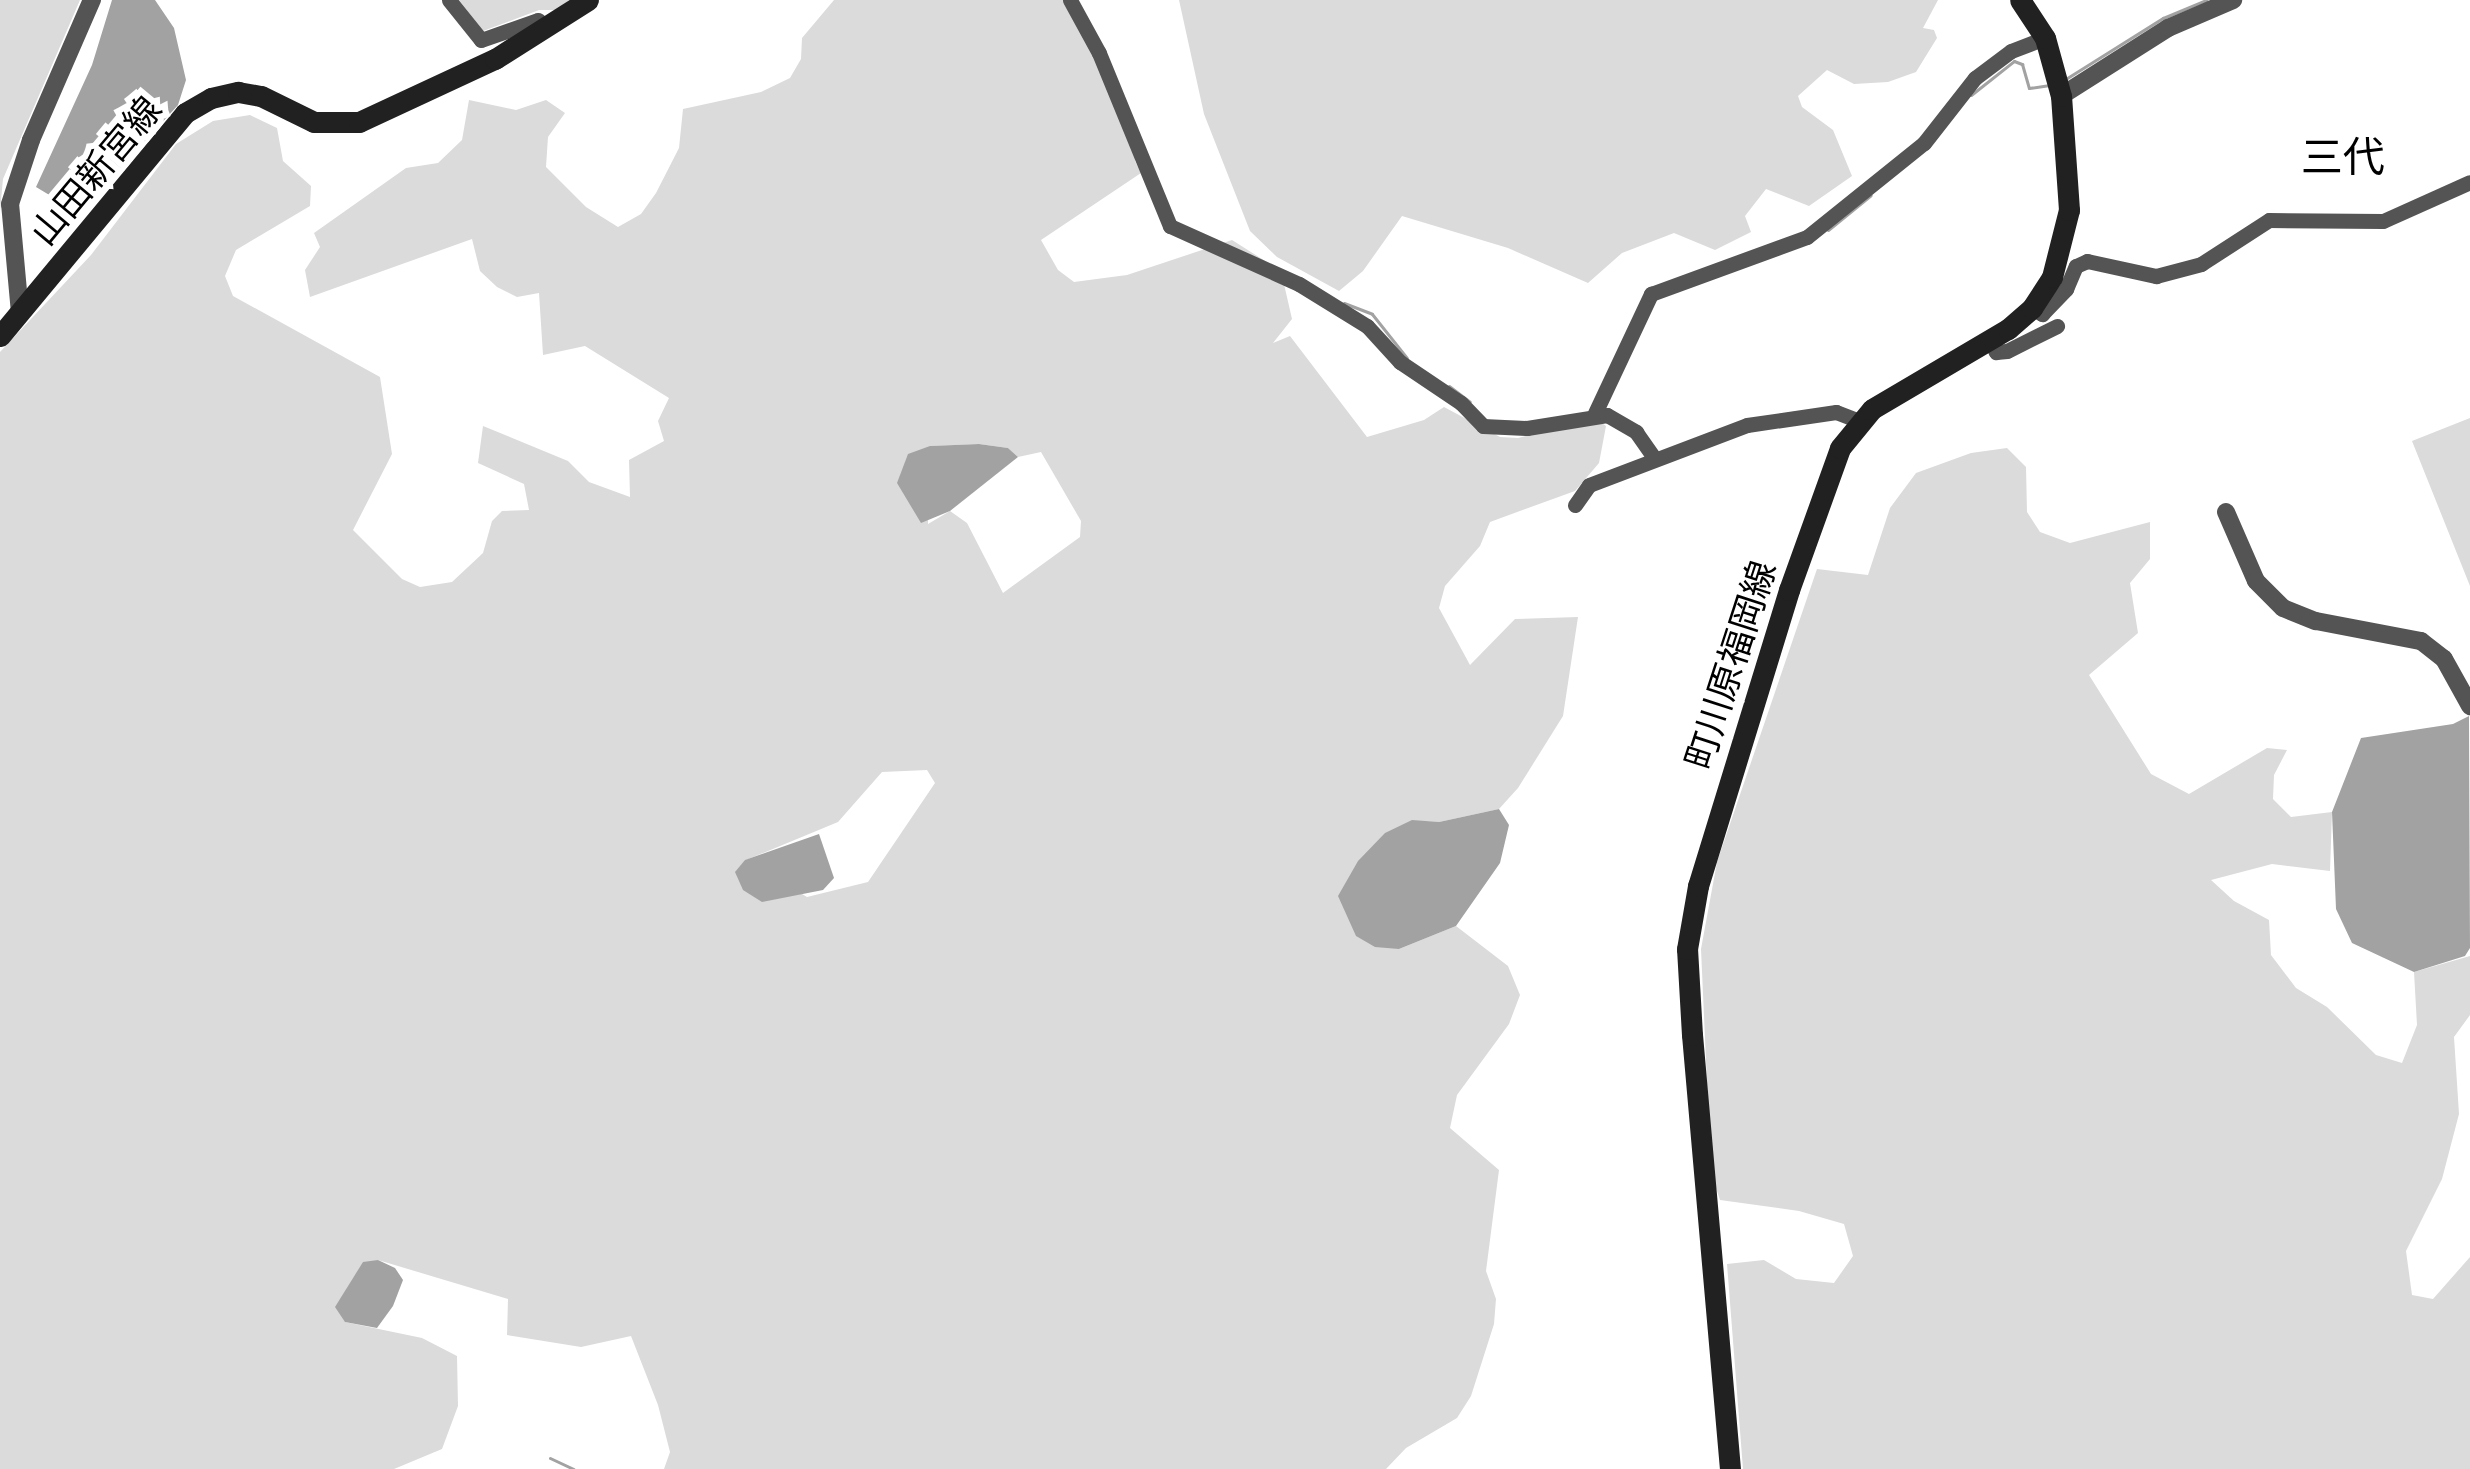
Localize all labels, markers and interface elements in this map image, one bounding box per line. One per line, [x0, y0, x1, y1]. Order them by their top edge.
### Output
street label: 山田新宮線 [22, 88, 170, 254]
district label: 三代 [2301, 133, 2385, 183]
street label: 町川原福岡線 [1677, 556, 1785, 774]

